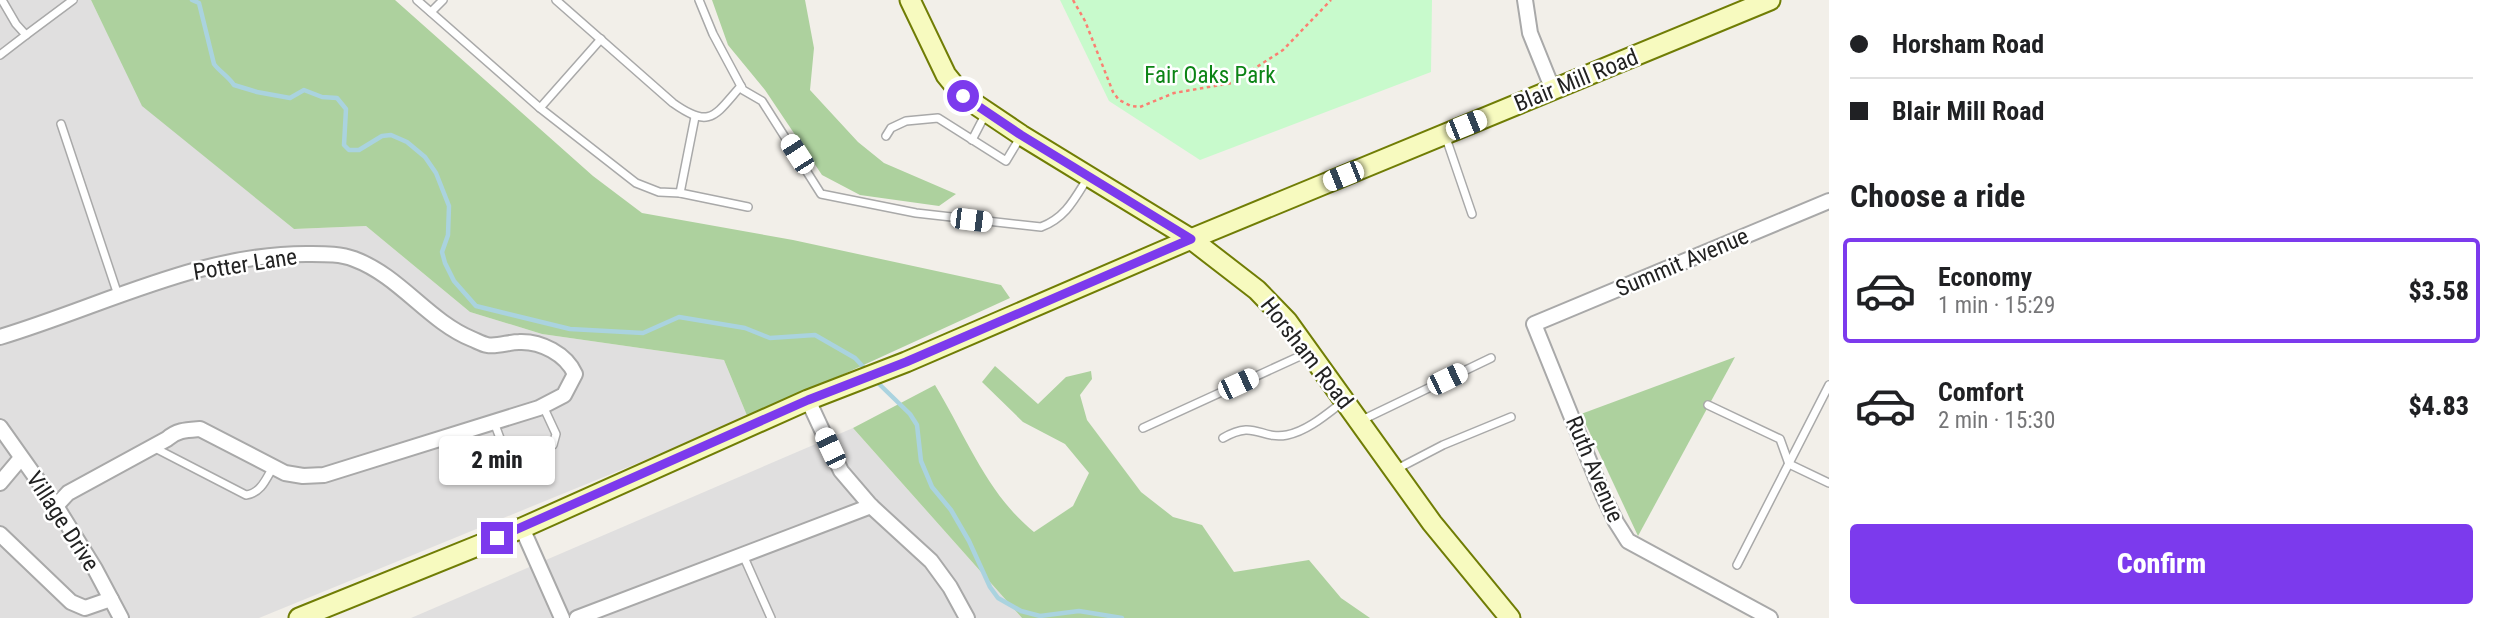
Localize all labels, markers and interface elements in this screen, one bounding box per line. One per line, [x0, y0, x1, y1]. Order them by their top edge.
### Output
text: Horsham Road [1892, 29, 2044, 59]
street label: Blair Mill Road [1510, 43, 1642, 118]
park label: Fair Oaks Park [1144, 62, 1276, 89]
route start [947, 80, 979, 112]
text: Blair Mill Road [1892, 96, 2044, 126]
car [1443, 107, 1490, 143]
car [777, 131, 818, 177]
car [1320, 158, 1367, 194]
text: Choose a ride [1850, 177, 2025, 215]
car [949, 207, 994, 233]
street label: Summit Avenue [1612, 222, 1752, 302]
street label: Potter Lane [191, 243, 299, 286]
icon: car [1854, 259, 1917, 322]
text: Economy [1938, 262, 2032, 292]
text: $3.58 [2408, 276, 2469, 306]
street label: Horsham Road [1255, 292, 1359, 415]
text: 1 min · 15:29 [1938, 292, 2055, 319]
car [1424, 360, 1471, 398]
car [1215, 366, 1262, 402]
icon: car [1854, 374, 1917, 437]
text: Comfort [1938, 377, 2024, 407]
text: $4.83 [2408, 391, 2469, 421]
text: 2 min · 15:30 [1938, 407, 2055, 434]
street label: Ruth Avenue [1560, 412, 1629, 526]
car [812, 425, 849, 471]
callout: 2 min [439, 436, 555, 486]
text: 2 min [471, 447, 523, 474]
street label: Village Drive [20, 467, 105, 576]
route end [481, 522, 513, 554]
button: Confirm [1850, 524, 2473, 604]

